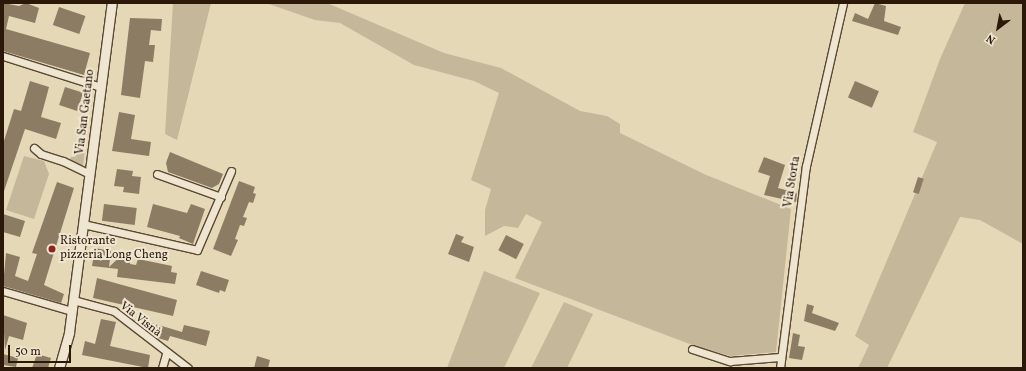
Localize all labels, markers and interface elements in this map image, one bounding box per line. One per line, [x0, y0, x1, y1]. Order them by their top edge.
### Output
north arrow [978, 8, 1018, 48]
text: N [984, 30, 999, 47]
street label: Via San Gaetano [74, 68, 98, 156]
street label: Via Storta [782, 155, 804, 209]
place label: Ristorante pizzeria Long Cheng [60, 235, 168, 263]
marker: Ristorante pizzeria Long Cheng [47, 244, 57, 254]
street label: Via Visnà [116, 299, 164, 341]
scale bar [10, 337, 73, 363]
text: 50 m [15, 344, 41, 360]

